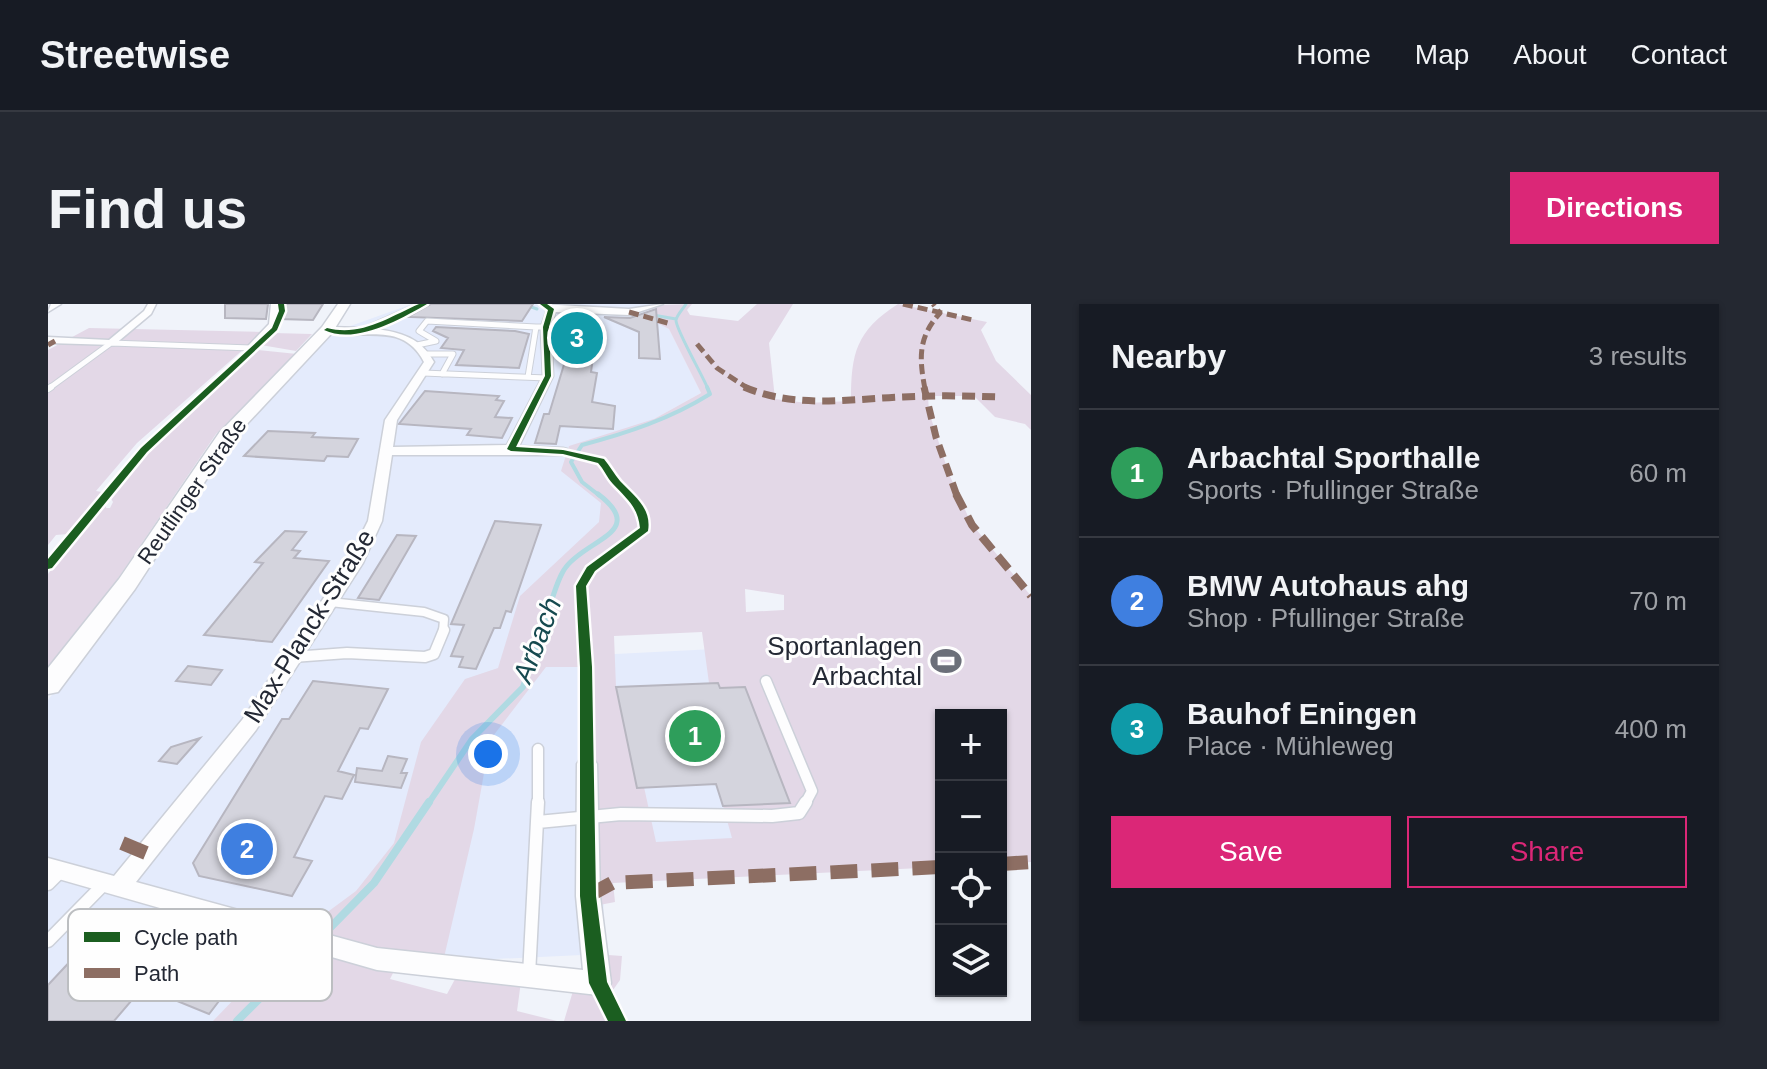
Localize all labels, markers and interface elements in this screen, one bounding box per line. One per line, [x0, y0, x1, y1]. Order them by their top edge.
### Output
text: Streetwise [40, 34, 230, 76]
text: Home [1296, 39, 1371, 70]
text: Map [1415, 39, 1469, 70]
text: About [1513, 39, 1587, 70]
text: Contact [1631, 39, 1727, 70]
button: Directions [1510, 172, 1719, 244]
text: Find us [48, 177, 247, 240]
pin: 3 [551, 308, 603, 368]
text: Nearby [1111, 337, 1226, 375]
text: 3 results [1589, 341, 1687, 371]
street label: Reutlinger Straße [132, 413, 252, 569]
text: Arbachtal Sporthalle [1187, 441, 1480, 474]
text: 1 [1130, 458, 1144, 488]
text: 60 m [1629, 458, 1687, 488]
text: Sports · Pfullinger Straße [1187, 475, 1479, 505]
street label: Max-Planck-Straße [237, 524, 381, 728]
text: BMW Autohaus ahg [1187, 569, 1469, 602]
text: 2 [1130, 586, 1144, 616]
text: 70 m [1629, 586, 1687, 616]
water label: Arbach [506, 593, 567, 689]
text: Shop · Pfullinger Straße [1187, 603, 1464, 633]
place label: Sportanlagen Arbachtal [767, 631, 922, 691]
sports icon: Sportanlagen Arbachtal [929, 644, 963, 678]
text: Bauhof Eningen [1187, 697, 1417, 730]
pin: 1 [669, 706, 721, 766]
map controls [935, 709, 1007, 997]
button: + [935, 709, 1007, 781]
text: 3 [1130, 714, 1144, 744]
text: 400 m [1615, 714, 1687, 744]
text: Place · Mühleweg [1187, 731, 1394, 761]
your location [468, 734, 508, 774]
button: − [935, 781, 1007, 853]
button: Save [1111, 816, 1391, 888]
button: Share [1407, 816, 1687, 888]
pin: 2 [221, 819, 273, 879]
button: locate [935, 853, 1007, 925]
legend [68, 909, 332, 1001]
text: Cycle path [134, 925, 238, 950]
button: layers [935, 925, 1007, 997]
text: Path [134, 961, 179, 986]

